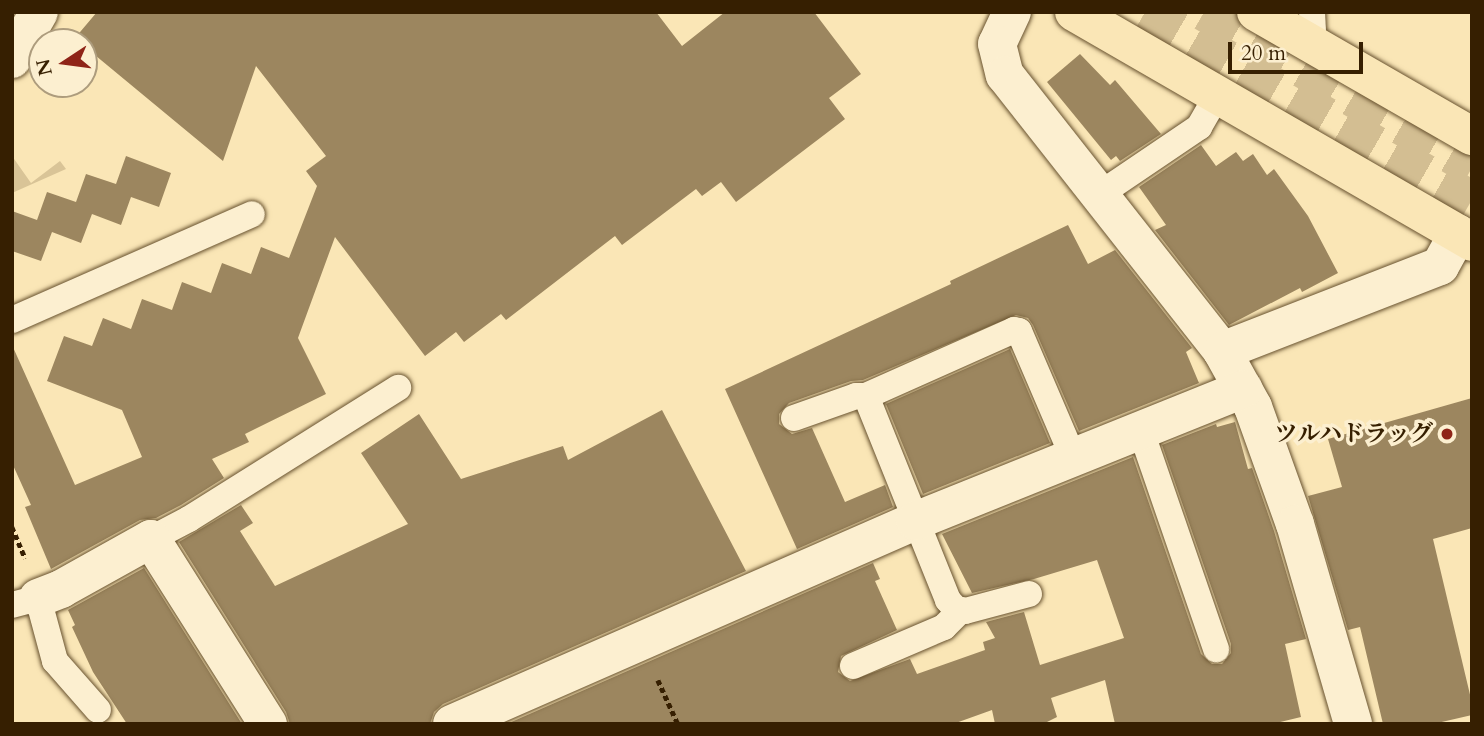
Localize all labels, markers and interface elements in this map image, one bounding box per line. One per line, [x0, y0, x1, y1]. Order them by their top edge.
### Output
north arrow [28, 28, 98, 98]
scale bar [1232, 28, 1367, 72]
text: 20 m [1241, 39, 1286, 68]
text: N [30, 56, 59, 78]
place label: ツルハドラッグ [1272, 420, 1433, 448]
marker: ツルハドラッグ [1439, 426, 1455, 442]

